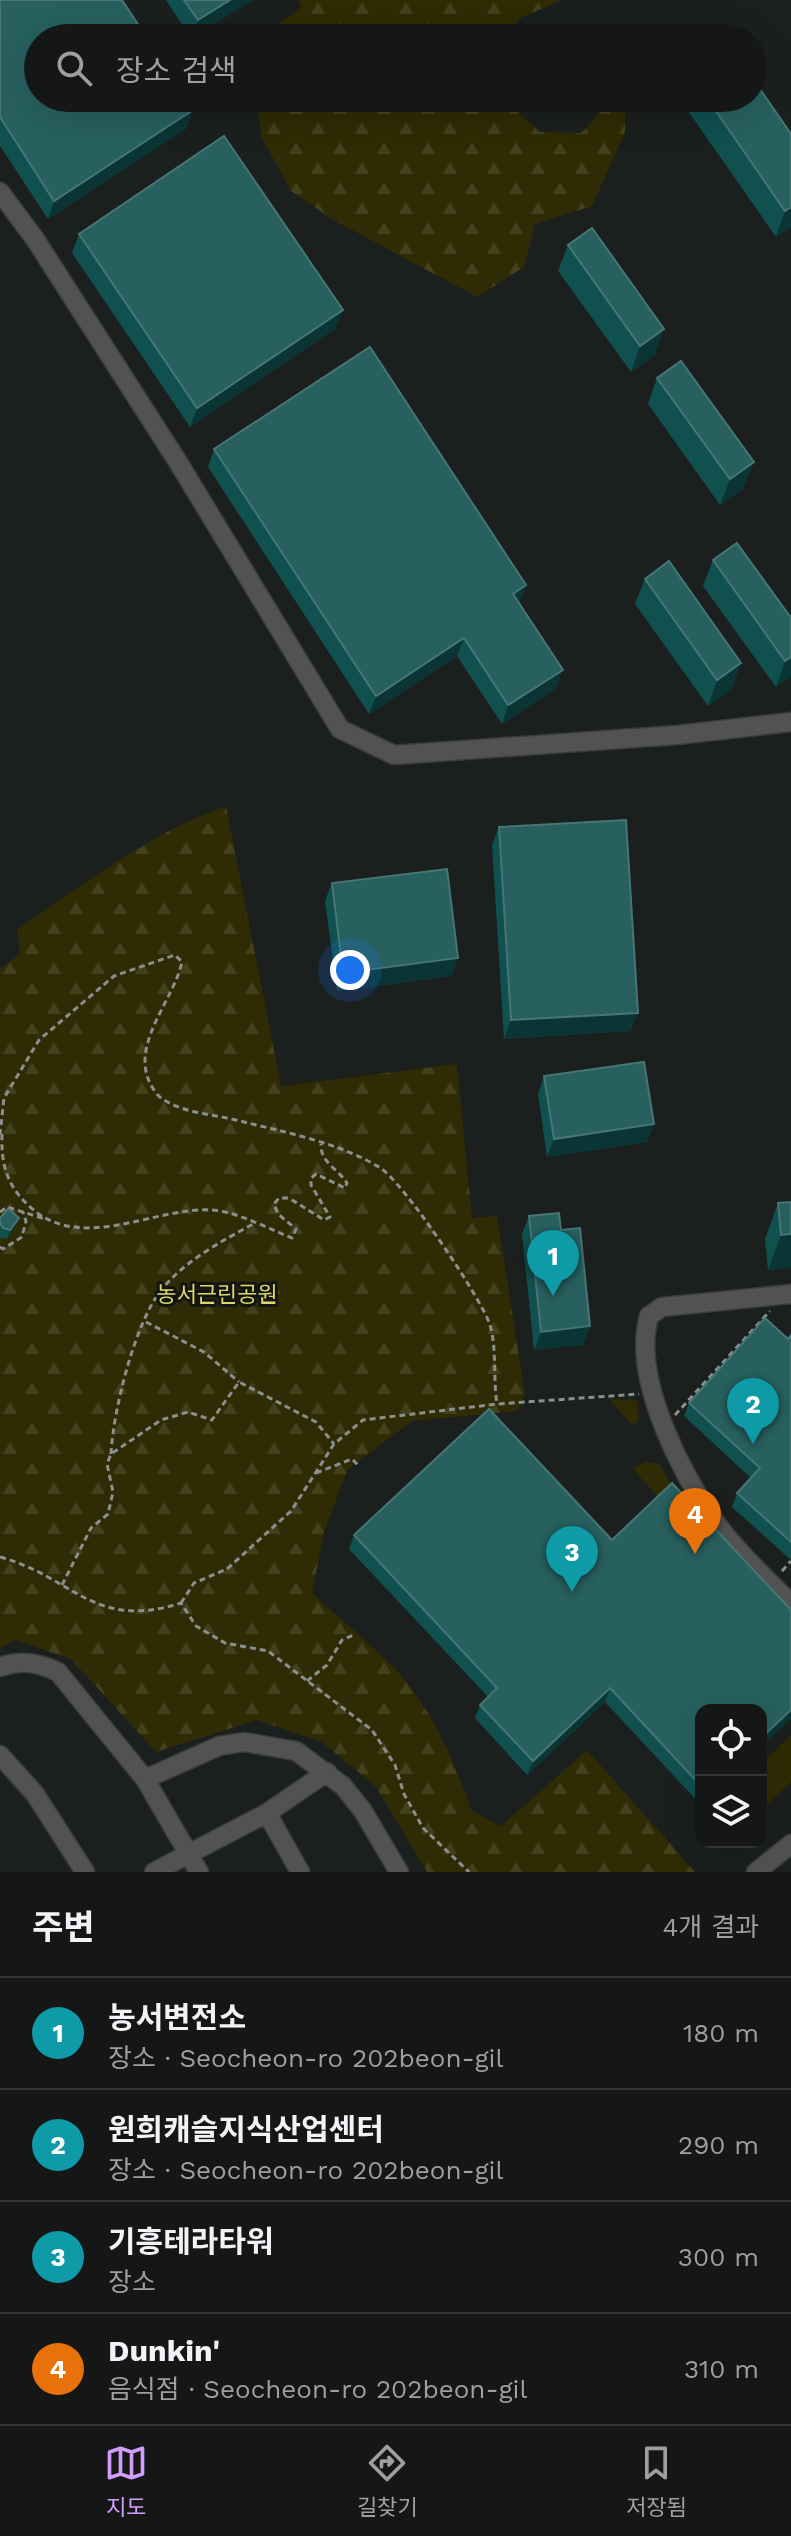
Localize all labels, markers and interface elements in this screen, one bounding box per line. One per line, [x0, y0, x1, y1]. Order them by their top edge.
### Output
search box [24, 24, 767, 112]
icon: search [52, 46, 96, 90]
text: 장소 검색 [116, 53, 237, 88]
your location [330, 950, 370, 990]
pin: 1 [527, 1230, 579, 1296]
park label: 농서근린공원 [156, 1282, 278, 1307]
pin: 2 [727, 1378, 779, 1444]
pin: 4 [669, 1488, 721, 1554]
pin: 3 [546, 1526, 598, 1592]
map controls [695, 1704, 767, 1848]
button: locate [695, 1704, 767, 1776]
button: layers [695, 1776, 767, 1848]
text: 주변 [32, 1907, 95, 1947]
text: 4개 결과 [662, 1912, 759, 1942]
text: 농서변전소 [108, 2000, 246, 2035]
text: 1 [52, 2018, 64, 2048]
text: 180 m [683, 2018, 759, 2048]
text: 장소 · Seocheon-ro 202beon-gil [108, 2043, 503, 2073]
text: 원희캐슬지식산업센터 [108, 2112, 384, 2147]
text: 2 [50, 2130, 66, 2160]
text: 290 m [678, 2130, 759, 2160]
text: 장소 · Seocheon-ro 202beon-gil [108, 2155, 503, 2185]
text: 기흥테라타워 [108, 2224, 274, 2259]
text: 3 [50, 2242, 66, 2272]
text: 300 m [678, 2242, 759, 2272]
text: 장소 [108, 2267, 156, 2297]
text: Dunkin' [108, 2333, 220, 2368]
text: 4 [50, 2354, 66, 2384]
text: 310 m [684, 2354, 759, 2384]
text: 음식점 · Seocheon-ro 202beon-gil [108, 2374, 527, 2404]
tab: 지도 [104, 2441, 148, 2521]
tab: 길찾기 [357, 2441, 417, 2521]
tab: 저장됨 [626, 2441, 687, 2521]

